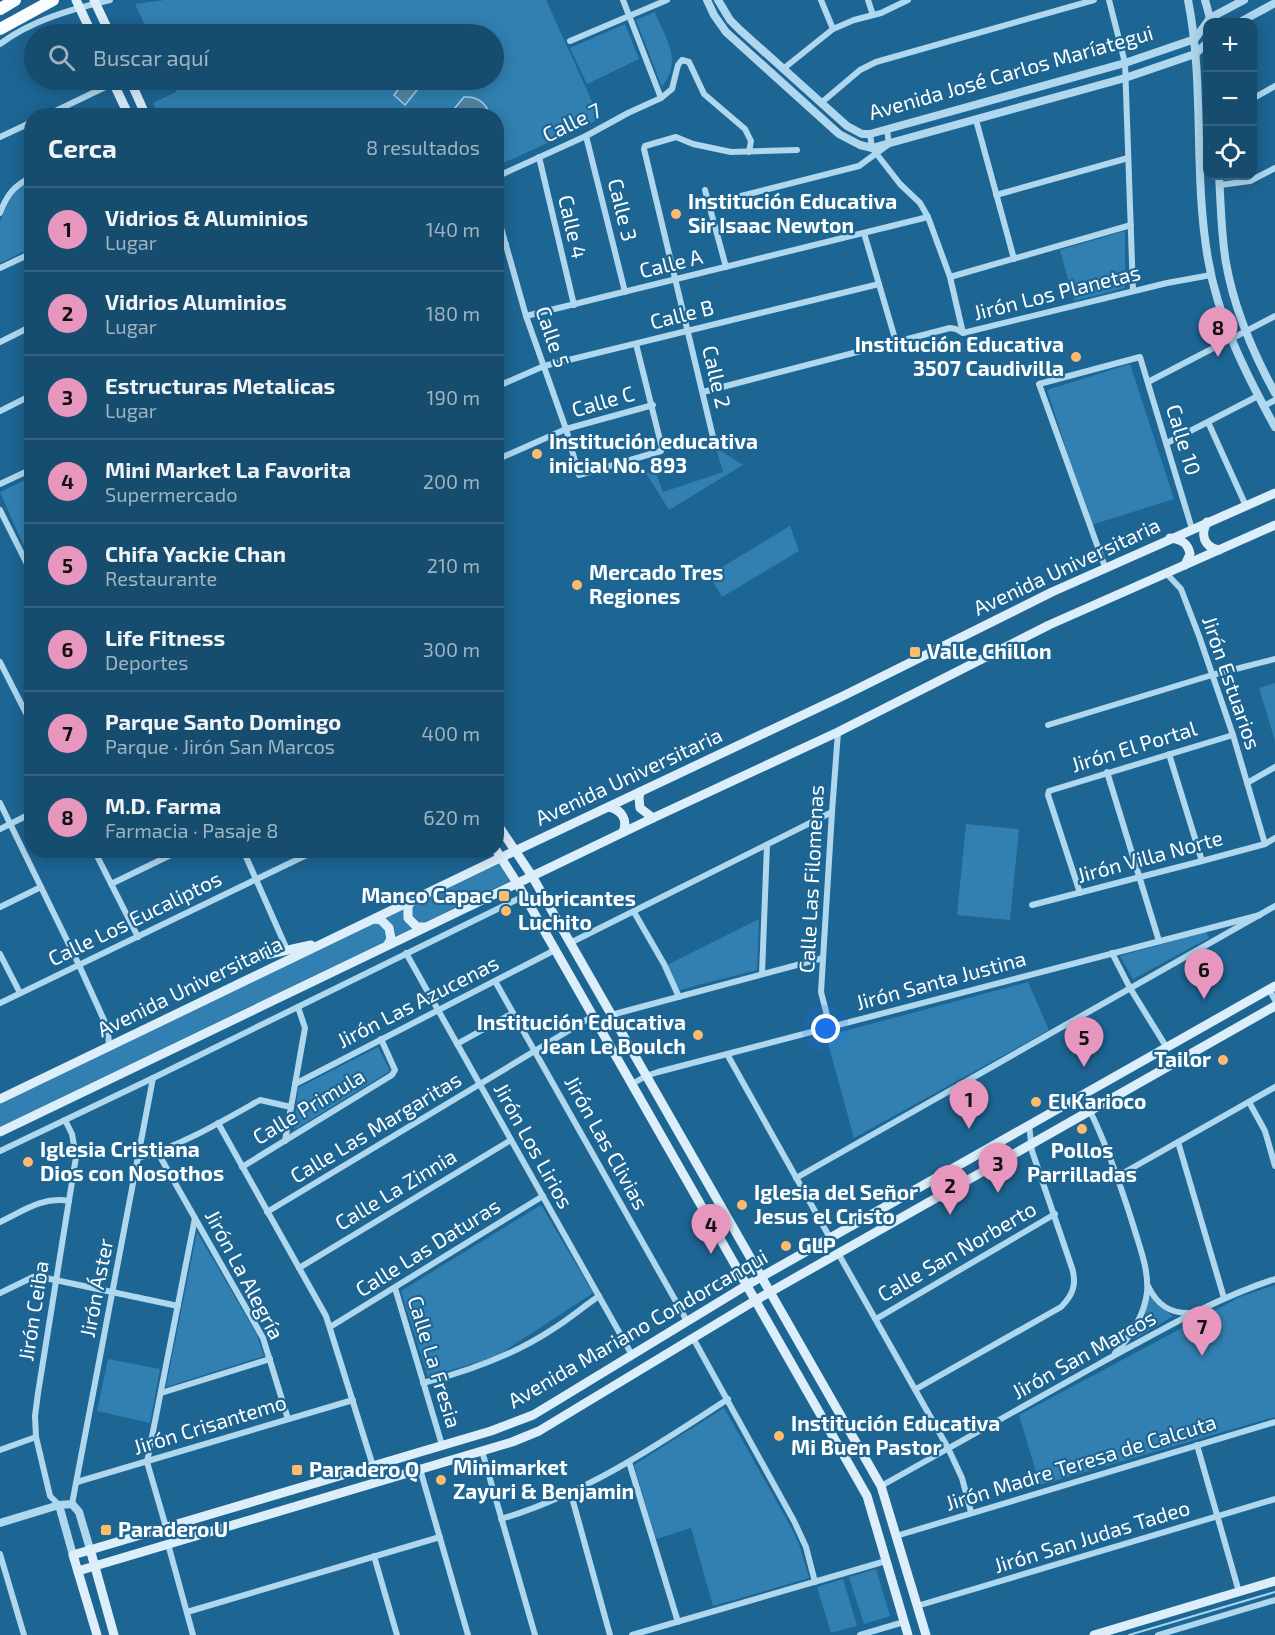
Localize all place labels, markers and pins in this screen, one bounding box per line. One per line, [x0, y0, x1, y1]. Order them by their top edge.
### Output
place label: Institución Educativa Sir Isaac Newton [688, 188, 897, 237]
marker: Institución Educativa Sir Isaac Newton [669, 207, 683, 221]
pin: 8 [1198, 308, 1238, 357]
place label: Institución Educativa 3507 Caudivilla [855, 331, 1064, 380]
marker: Institución Educativa 3507 Caudivilla [1069, 350, 1083, 364]
place label: Institución educativa inicial No. 893 [549, 428, 758, 477]
marker: Institución educativa inicial No. 893 [530, 447, 544, 461]
place label: Mercado Tres Regiones [589, 559, 723, 608]
marker: Mercado Tres Regiones [570, 578, 584, 592]
place label: Valle Chillon [927, 638, 1052, 663]
marker: Valle Chillon [908, 645, 922, 659]
place label: Manco Capac [361, 882, 492, 907]
place label: Lubricantes Luchito [518, 885, 636, 934]
marker: Manco Capac [497, 889, 511, 903]
marker: Lubricantes Luchito [499, 904, 513, 918]
pin: 6 [1184, 950, 1224, 999]
place label: Institución Educativa Jean Le Boulch [477, 1009, 686, 1058]
pin: 5 [1064, 1018, 1104, 1067]
marker: Institución Educativa Jean Le Boulch [691, 1028, 705, 1042]
place label: Tailor [1154, 1046, 1211, 1071]
marker: Tailor [1216, 1053, 1230, 1067]
pin: 1 [950, 1080, 988, 1129]
place label: El Karioco [1048, 1088, 1146, 1113]
marker: El Karioco [1029, 1095, 1043, 1109]
marker: Pollos Parrilladas [1075, 1122, 1089, 1136]
place label: Iglesia Cristiana Dios con Nosothos [40, 1136, 224, 1185]
place label: Pollos Parrilladas [1027, 1137, 1137, 1186]
pin: 3 [978, 1144, 1018, 1193]
marker: Iglesia Cristiana Dios con Nosothos [21, 1155, 35, 1169]
pin: 2 [930, 1166, 970, 1215]
place label: Iglesia del Señor Jesus el Cristo [754, 1179, 918, 1228]
marker: Iglesia del Señor Jesus el Cristo [735, 1198, 749, 1212]
pin: 4 [692, 1204, 730, 1254]
place label: GLP [798, 1232, 836, 1257]
marker: GLP [779, 1239, 793, 1253]
pin: 7 [1182, 1306, 1222, 1356]
place label: Institución Educativa Mi Buen Pastor [791, 1410, 1000, 1459]
marker: Institución Educativa Mi Buen Pastor [772, 1429, 786, 1443]
place label: Minimarket Zayuri & Benjamin [453, 1454, 634, 1504]
place label: Paradero Q [309, 1456, 419, 1482]
marker: Paradero Q [290, 1463, 304, 1477]
marker: Minimarket Zayuri & Benjamin [434, 1473, 448, 1487]
place label: Paradero U [118, 1516, 228, 1541]
marker: Paradero U [99, 1523, 113, 1537]

